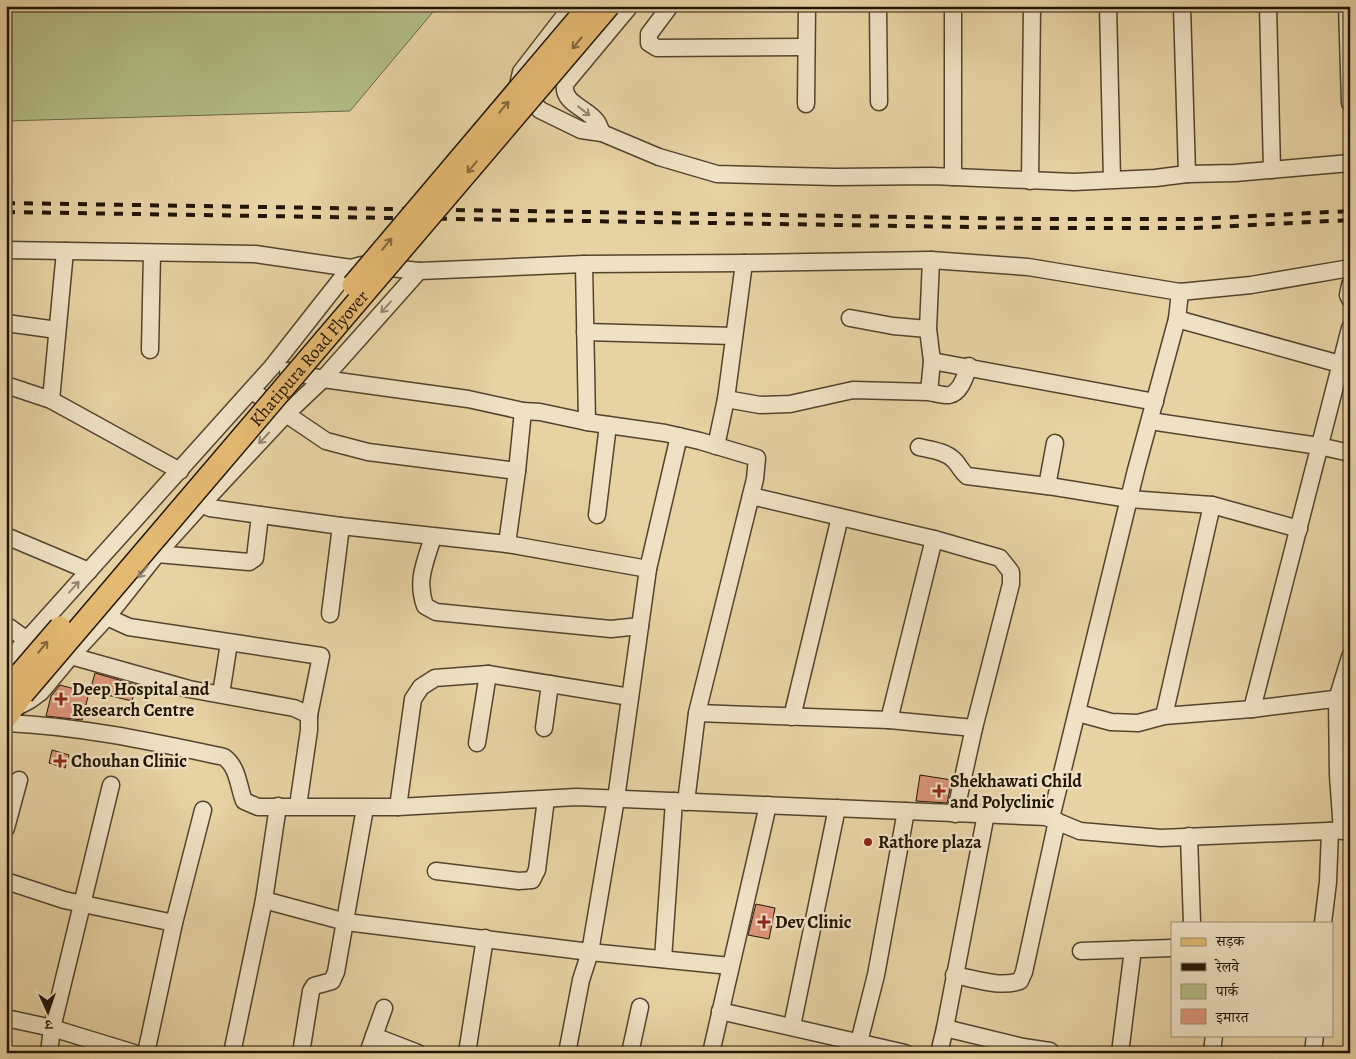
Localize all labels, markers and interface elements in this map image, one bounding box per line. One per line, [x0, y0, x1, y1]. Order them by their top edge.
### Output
one-way arrow [572, 37, 583, 50]
one-way arrow [498, 100, 509, 113]
one-way arrow [577, 105, 590, 116]
one-way arrow [466, 161, 478, 174]
one-way arrow [382, 238, 393, 251]
street label: Khatipura Road Flyover [244, 285, 374, 432]
one-way arrow [380, 301, 392, 314]
one-way arrow [258, 432, 270, 445]
one-way arrow [138, 565, 149, 578]
one-way arrow [68, 581, 80, 594]
one-way arrow [37, 640, 48, 653]
place label: Deep Hospital and Research Centre [72, 677, 210, 722]
marker: Deep Hospital and Research Centre [54, 692, 68, 706]
place label: Chouhan Clinic [71, 749, 187, 773]
marker: Chouhan Clinic [53, 754, 67, 768]
place label: Shekhawati Child and Polyclinic [950, 769, 1082, 814]
marker: Shekhawati Child and Polyclinic [932, 784, 946, 798]
place label: Rathore plaza [878, 830, 982, 854]
marker: Rathore plaza [862, 836, 874, 848]
place label: Dev Clinic [775, 910, 852, 934]
marker: Dev Clinic [757, 915, 771, 929]
legend [1171, 922, 1334, 1036]
text: सड़क [1215, 931, 1245, 951]
text: रेलवे [1214, 957, 1240, 977]
text: पार्क [1215, 981, 1239, 1001]
north arrow [22, 986, 72, 1036]
text: इमारत [1215, 1007, 1250, 1027]
text: उ [44, 1015, 54, 1034]

